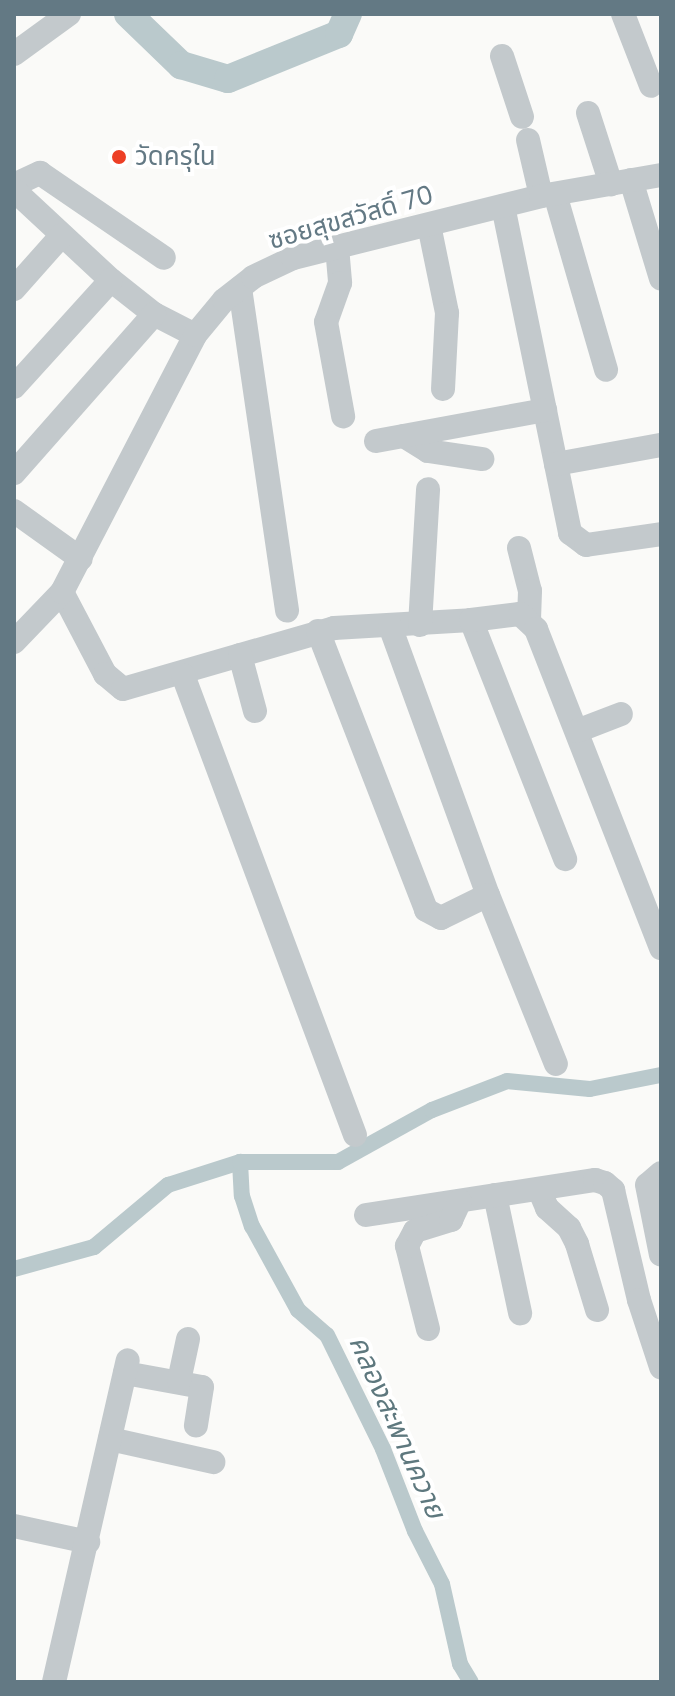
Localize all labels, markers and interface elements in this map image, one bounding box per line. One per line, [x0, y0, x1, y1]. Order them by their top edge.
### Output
place label: วัดครุใน [135, 141, 216, 173]
marker: วัดครุใน [110, 148, 128, 166]
street label: ซอยสุขสวัสดิ์ 70 [265, 180, 437, 256]
water label: คลองสะพานควาย [342, 1330, 452, 1524]

